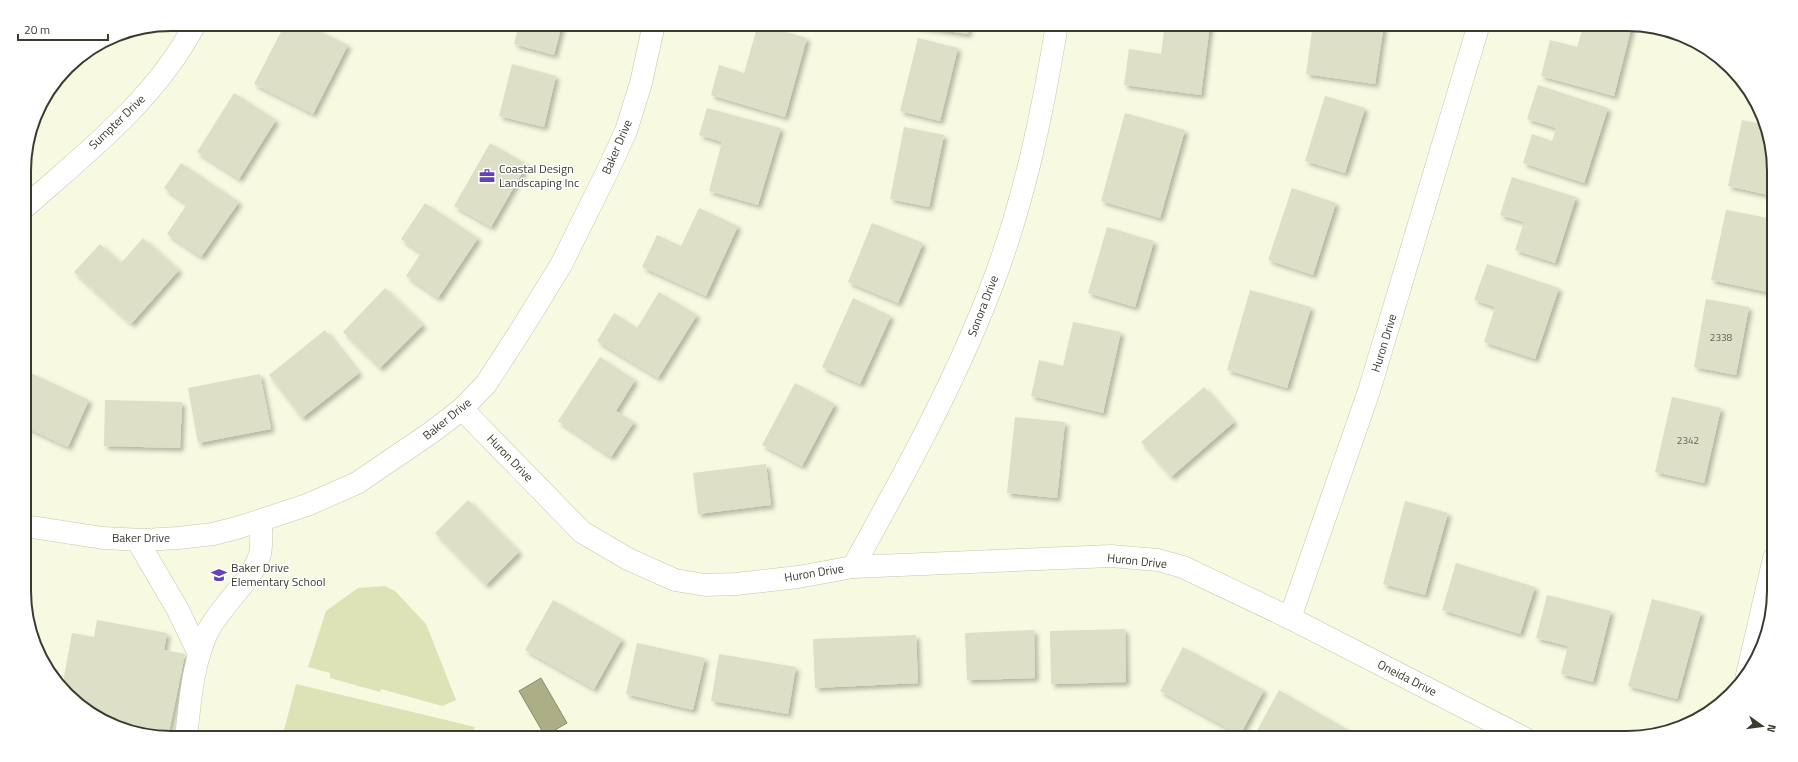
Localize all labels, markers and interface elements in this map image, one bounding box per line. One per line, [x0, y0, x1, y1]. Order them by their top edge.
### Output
scale bar [18, 16, 108, 42]
text: 20 m [24, 20, 50, 39]
street label: Sumpter Drive [84, 90, 149, 154]
street label: Baker Drive [596, 116, 637, 177]
place label: Coastal Design Landscaping Inc [499, 159, 579, 192]
office icon: Coastal Design Landscaping Inc [478, 167, 496, 185]
street label: Sonora Drive [962, 272, 1003, 339]
street label: Huron Drive [1366, 311, 1401, 374]
house number: 2338 [1710, 330, 1733, 345]
street label: Baker Drive [418, 393, 475, 444]
street label: Huron Drive [483, 429, 538, 486]
house number: 2342 [1677, 433, 1699, 448]
street label: Baker Drive [112, 528, 170, 547]
street label: Huron Drive [1106, 548, 1168, 573]
place label: Baker Drive Elementary School [231, 558, 325, 591]
street label: Huron Drive [783, 558, 845, 587]
school or university icon: Baker Drive Elementary School [210, 566, 228, 584]
street label: Oneida Drive [1374, 654, 1440, 701]
north arrow [1742, 706, 1782, 746]
text: N [1763, 723, 1780, 734]

